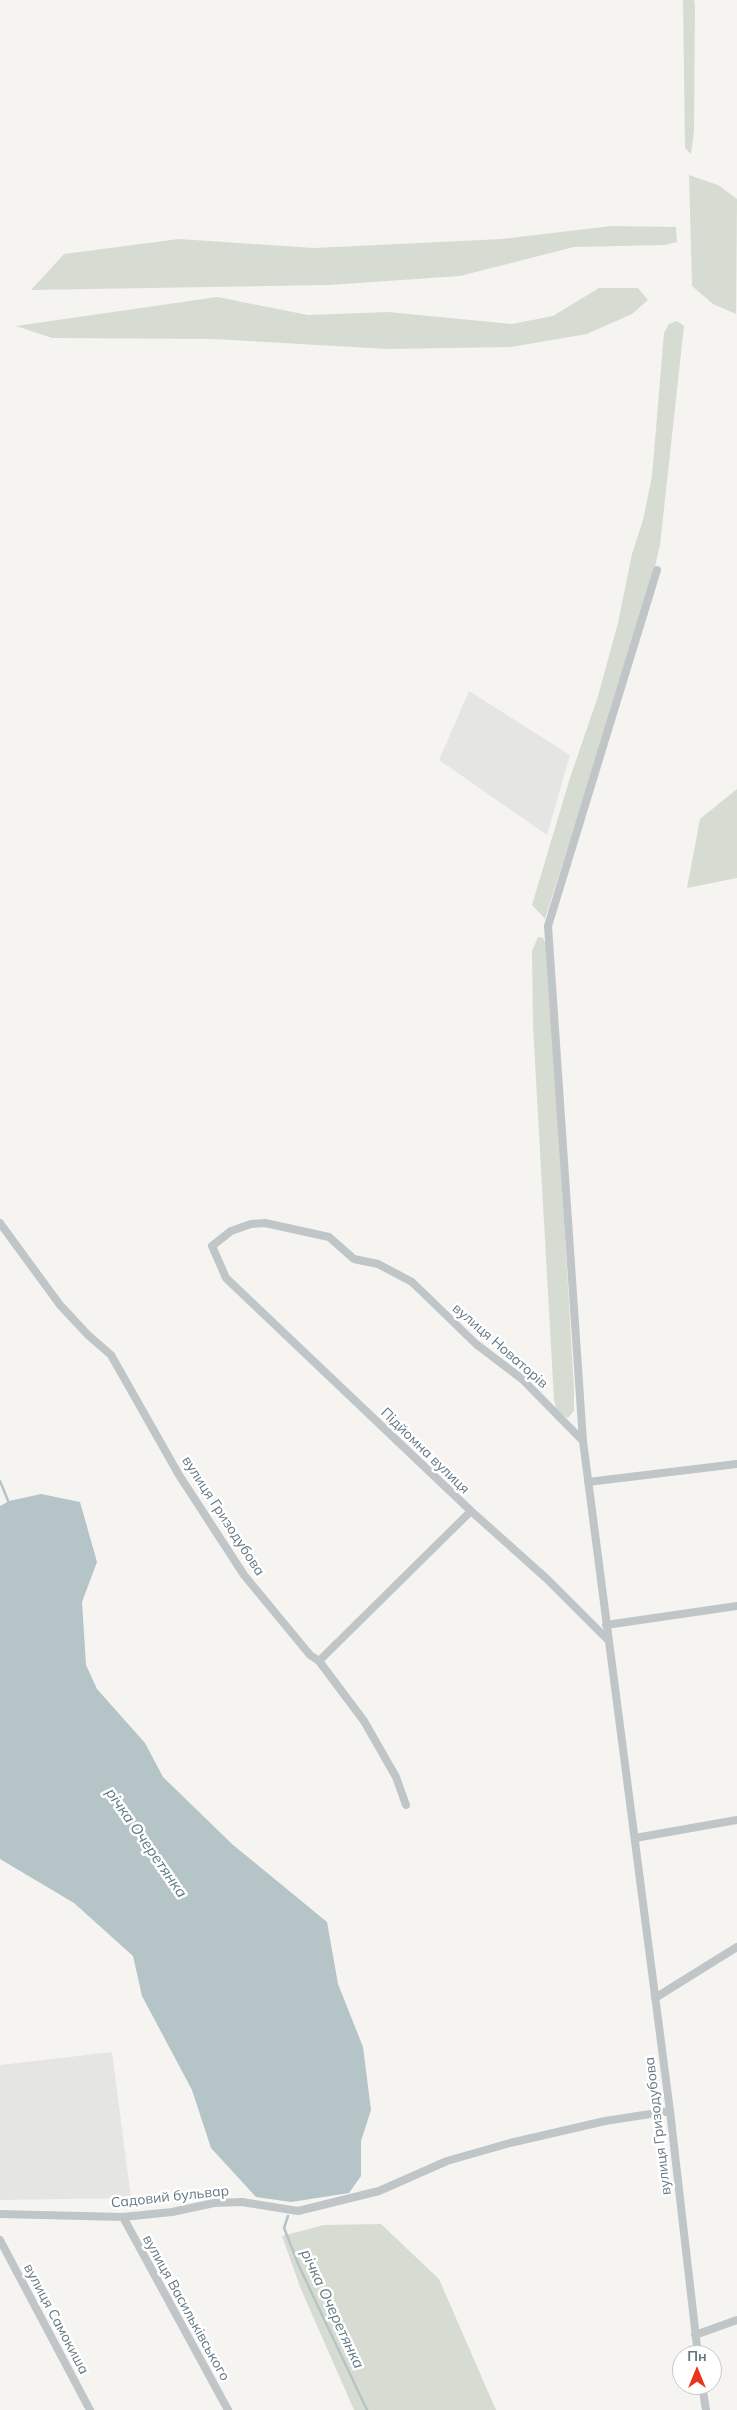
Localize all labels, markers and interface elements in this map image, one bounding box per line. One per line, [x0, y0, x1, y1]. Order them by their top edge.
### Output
street label: вулиця Новаторів [449, 1300, 551, 1392]
street label: Підйомна вулиця [377, 1404, 473, 1498]
street label: вулиця Гризодубова [178, 1453, 268, 1579]
water label: річка Очеретянка [101, 1785, 191, 1901]
street label: вулиця Гризодубова [641, 2056, 675, 2196]
street label: Садовий бульвар [110, 2182, 230, 2212]
street label: вулиця Васильківського [139, 2232, 233, 2384]
water label: річка Очеретянка [296, 2247, 368, 2371]
street label: вулиця Самокиша [20, 2261, 92, 2377]
north arrow [672, 2345, 722, 2395]
text: Пн [687, 2347, 707, 2365]

